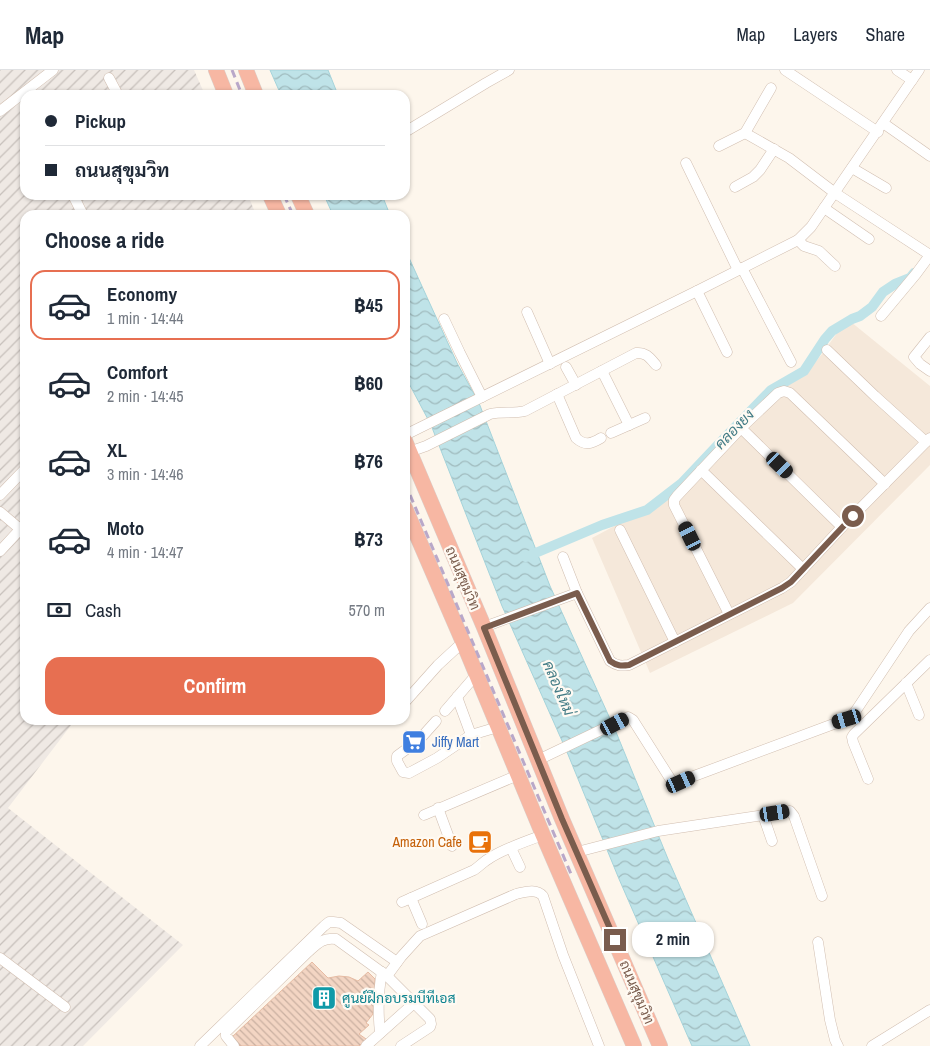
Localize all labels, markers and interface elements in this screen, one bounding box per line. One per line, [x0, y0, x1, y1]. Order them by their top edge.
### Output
text: Map [25, 19, 64, 51]
text: Map [737, 22, 765, 47]
text: Layers [793, 22, 838, 47]
text: Share [866, 22, 905, 47]
text: Pickup [75, 108, 126, 134]
text: ถนนสุขุมวิท [75, 157, 170, 183]
text: Choose a ride [45, 225, 164, 255]
text: Economy [107, 281, 177, 307]
icon: car [47, 283, 92, 328]
text: ฿45 [354, 292, 383, 318]
text: 1 min · 14:44 [107, 307, 184, 329]
text: Comfort [107, 359, 168, 385]
icon: car [47, 361, 92, 406]
text: ฿60 [354, 370, 383, 396]
text: 2 min · 14:45 [107, 385, 184, 407]
water label: คลองยง [710, 404, 759, 454]
text: XL [107, 437, 127, 463]
icon: car [47, 439, 92, 484]
text: ฿76 [354, 448, 383, 474]
car [763, 449, 796, 481]
text: 3 min · 14:46 [107, 463, 184, 485]
route start [842, 505, 864, 527]
text: Moto [107, 515, 144, 541]
icon: car [47, 517, 92, 562]
car [676, 519, 703, 553]
text: ฿73 [354, 526, 383, 552]
text: 4 min · 14:47 [107, 541, 184, 563]
street label: ถนนสุขุมวิท [441, 543, 484, 613]
icon: cash [45, 596, 73, 624]
text: Cash [85, 597, 121, 623]
text: 570 m [349, 599, 385, 621]
button: Confirm [45, 657, 385, 715]
water label: คลองใหม่ [538, 657, 580, 720]
car [830, 707, 863, 731]
car [598, 710, 631, 738]
supermarket icon: Jiffy Mart [401, 729, 427, 755]
place label: Jiffy Mart [432, 733, 479, 751]
car [664, 769, 697, 795]
car [759, 803, 790, 823]
cafe icon: Amazon Cafe [467, 829, 493, 855]
place label: Amazon Cafe [391, 833, 462, 851]
callout: 2 min [632, 922, 715, 958]
text: 2 min [656, 928, 690, 950]
route end [604, 929, 626, 951]
street label: ถนนสุขุมวิท [615, 957, 658, 1027]
building icon: ศูนย์ฝึกอบรมบีทีเอส [311, 985, 337, 1011]
place label: ศูนย์ฝึกอบรมบีทีเอส [342, 989, 456, 1008]

